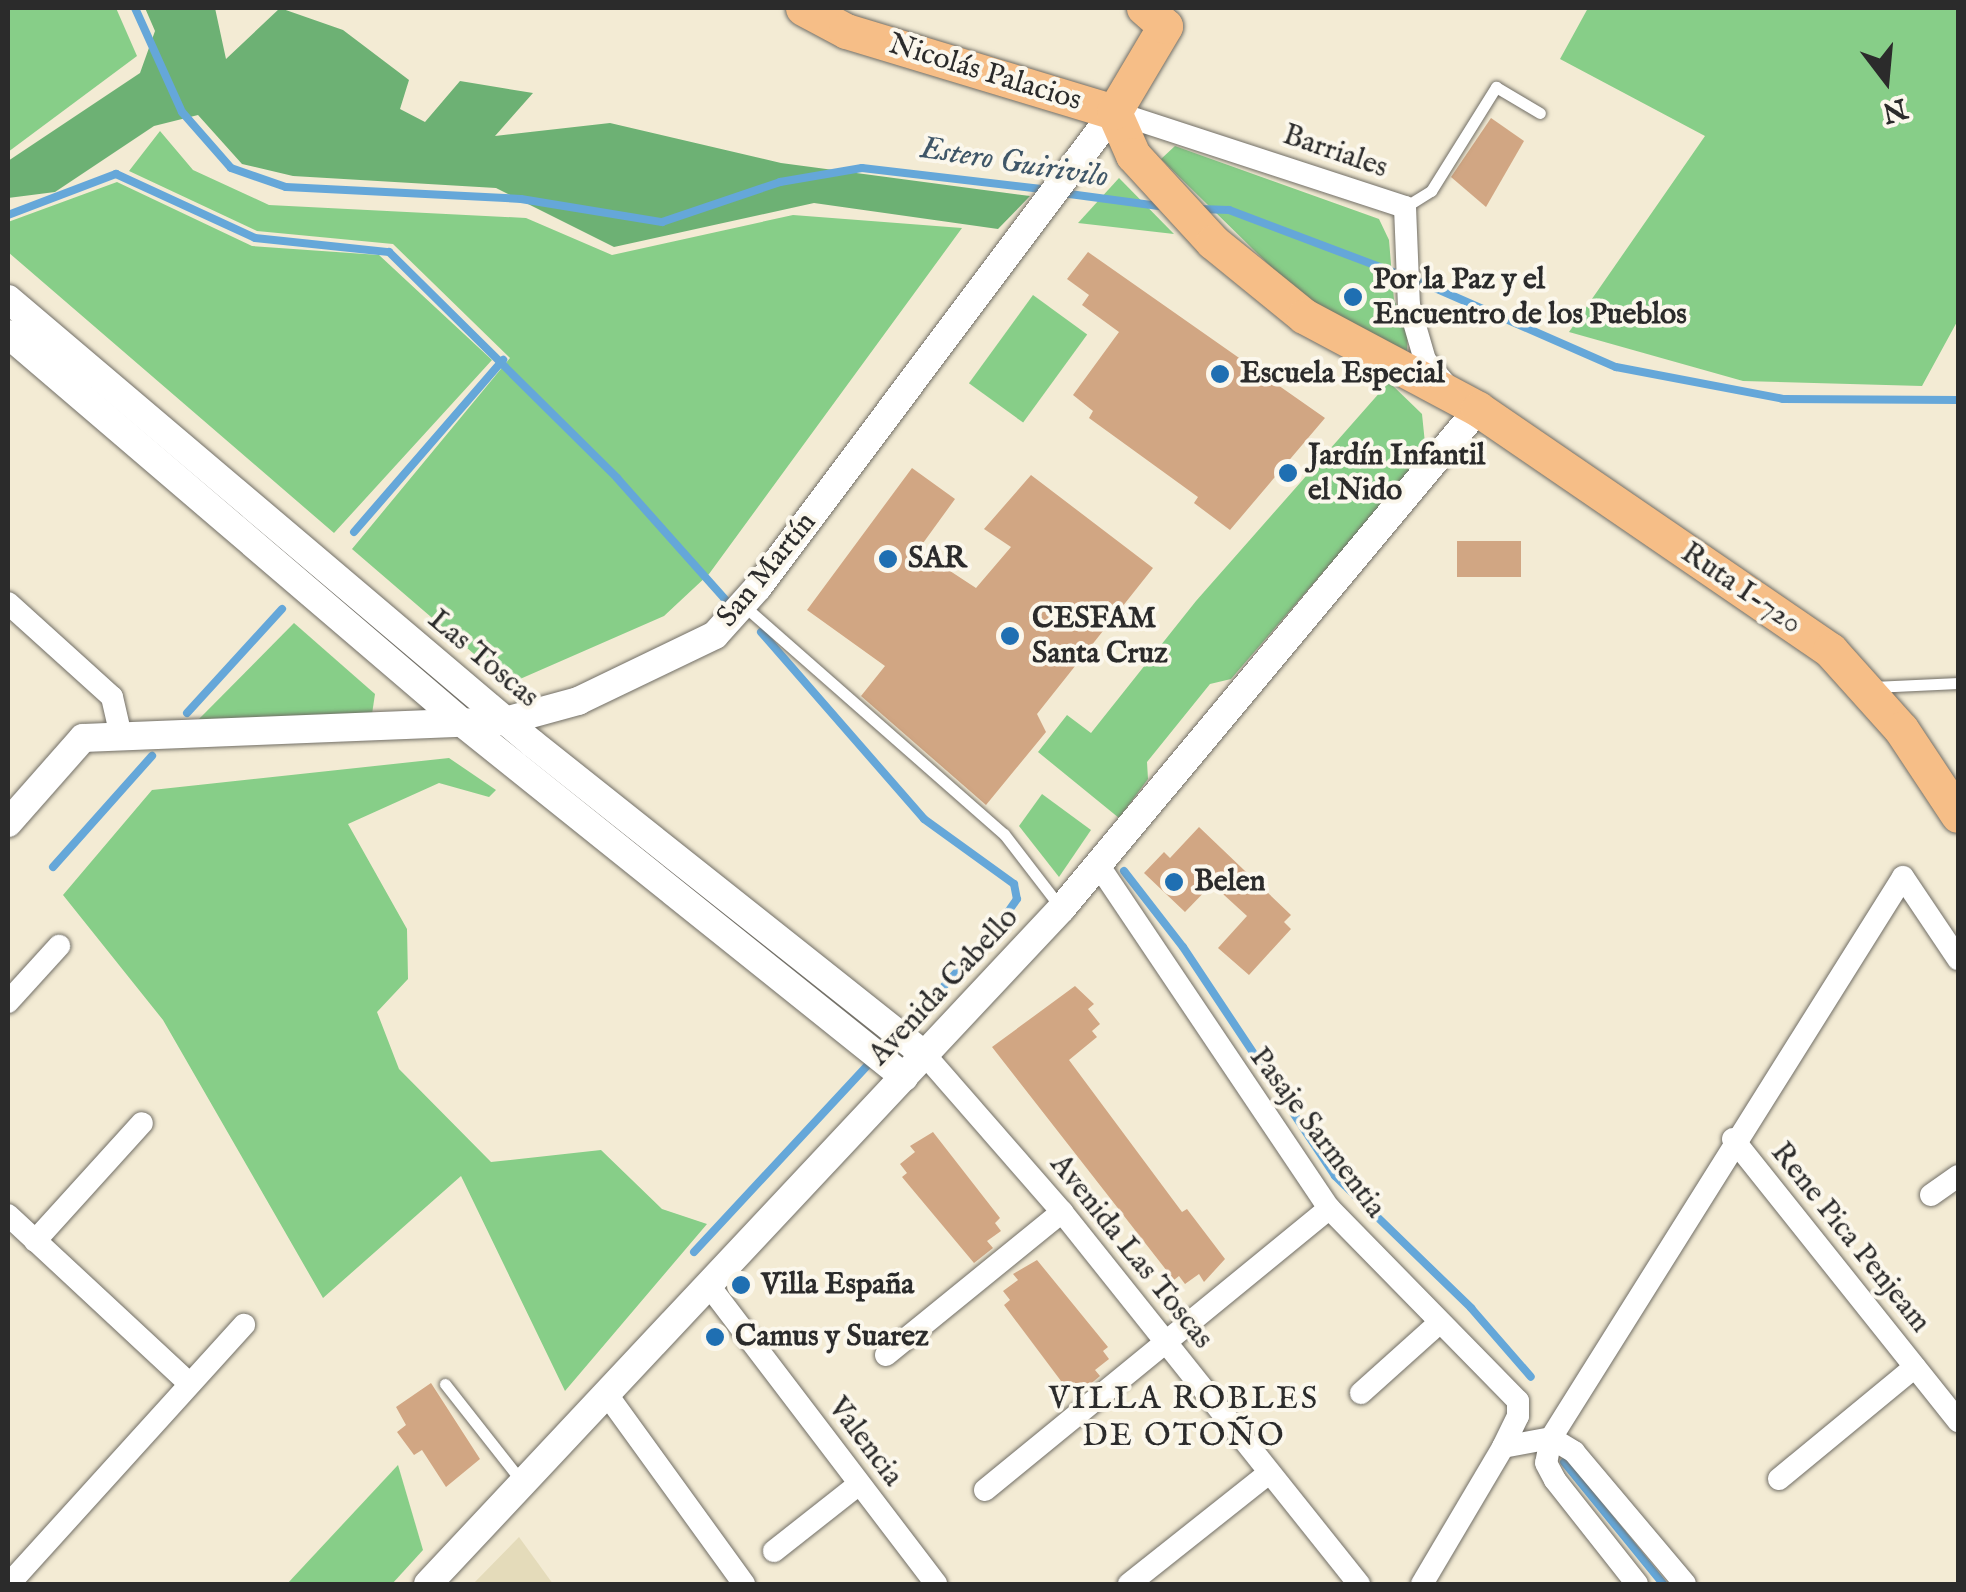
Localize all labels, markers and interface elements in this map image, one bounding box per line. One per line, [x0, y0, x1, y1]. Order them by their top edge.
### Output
street label: Nicolás Palacios [884, 27, 1086, 119]
north arrow [1836, 30, 1936, 130]
text: N [1878, 89, 1911, 129]
street label: Barriales [1278, 117, 1392, 187]
water label: Estero Guirivilo [917, 130, 1111, 198]
place label: Por la Paz y el Encuentro de los Pueblos [1373, 262, 1687, 332]
marker: Por la Paz y el Encuentro de los Pueblos [1342, 286, 1364, 308]
place label: Escuela Especial [1240, 356, 1445, 392]
marker: Escuela Especial [1209, 363, 1231, 385]
place label: Jardín Infantil el Nido [1308, 438, 1485, 508]
marker: Jardín Infantil el Nido [1277, 462, 1299, 484]
street label: San Martín [710, 505, 824, 635]
street label: Ruta I-720 [1674, 536, 1808, 642]
place label: SAR [908, 541, 966, 577]
marker: SAR [877, 548, 899, 570]
place label: CESFAM Santa Cruz [1032, 601, 1168, 672]
street label: Las Toscas [420, 602, 546, 716]
marker: CESFAM Santa Cruz [997, 623, 1023, 649]
place label: Belen [1194, 864, 1265, 900]
marker: Belen [1163, 871, 1185, 893]
street label: Avenida Cabello [862, 901, 1026, 1073]
street label: Pasaje Sarmentia [1241, 1041, 1393, 1225]
street label: Rene Pica Penjeam [1762, 1136, 1938, 1340]
street label: Avenida Las Toscas [1042, 1148, 1220, 1356]
place label: Villa España [761, 1267, 914, 1303]
marker: Villa España [730, 1274, 752, 1296]
place label: Camus y Suarez [735, 1319, 929, 1355]
marker: Camus y Suarez [704, 1326, 726, 1348]
district label: VILLA ROBLES DE OTOÑO [1048, 1382, 1320, 1457]
street label: Valencia [820, 1390, 910, 1494]

